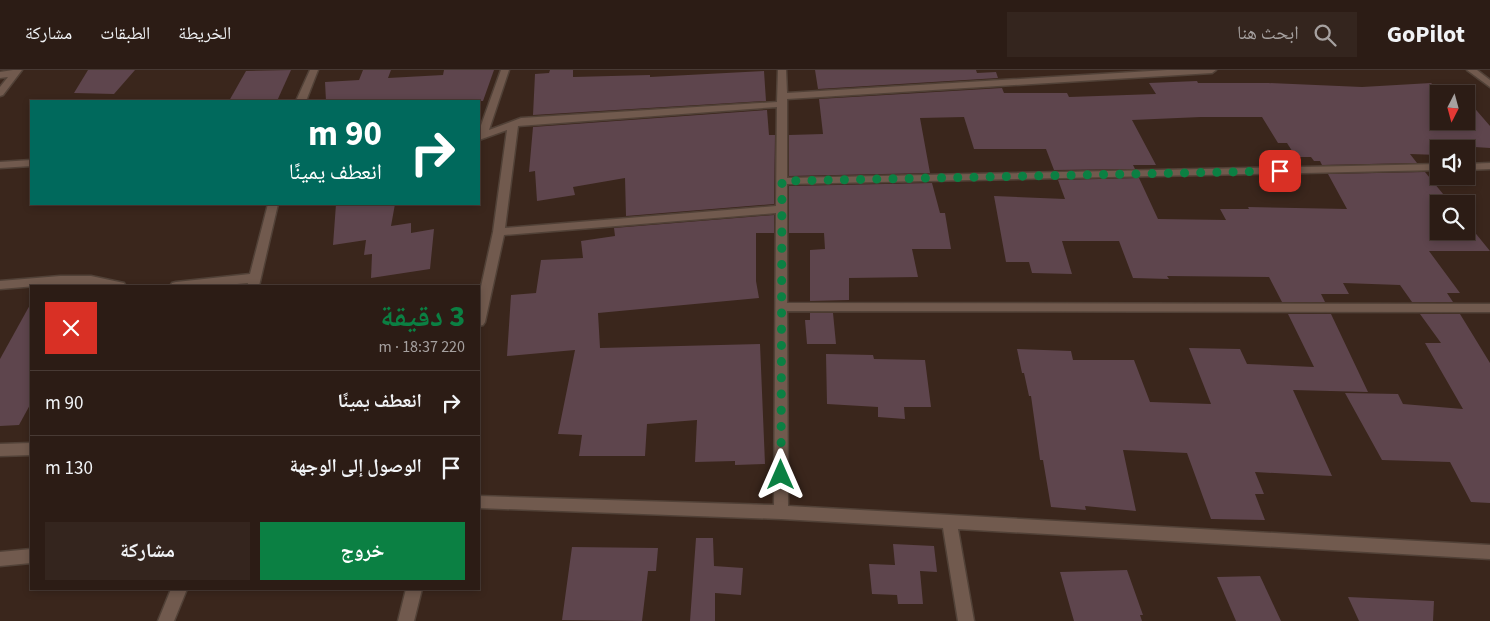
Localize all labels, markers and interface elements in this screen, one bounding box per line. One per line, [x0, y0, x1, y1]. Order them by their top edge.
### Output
search box [1007, 12, 1357, 57]
text: GoPilot [1387, 17, 1465, 52]
text: ابحث هنا [1237, 20, 1299, 47]
text: مشاركة [25, 21, 72, 46]
text: الطبقات [100, 21, 150, 46]
text: الخريطة [178, 21, 231, 46]
icon: search [1311, 21, 1339, 49]
north arrow [1430, 85, 1475, 130]
map controls [1430, 85, 1475, 240]
text: 90 m [308, 109, 382, 159]
icon: right [400, 120, 465, 185]
button: sound [1430, 140, 1475, 185]
pin [1259, 150, 1301, 192]
text: انعطف يمينًا [289, 156, 382, 188]
icon: arrive [1266, 157, 1294, 185]
button: search [1430, 195, 1475, 240]
text: 3 دقيقة [380, 295, 465, 338]
button: close [45, 302, 97, 354]
text: 220 m · 18:37 [378, 336, 465, 358]
text: انعطف يمينًا [338, 388, 422, 415]
icon: right [437, 389, 465, 417]
text: 90 m [45, 390, 83, 417]
position arrow [754, 448, 806, 500]
text: الوصول إلى الوجهة [289, 453, 422, 480]
icon: arrive [437, 454, 465, 482]
text: 130 m [45, 455, 93, 482]
button: مشاركة [45, 522, 250, 580]
button: خروج [260, 522, 465, 580]

